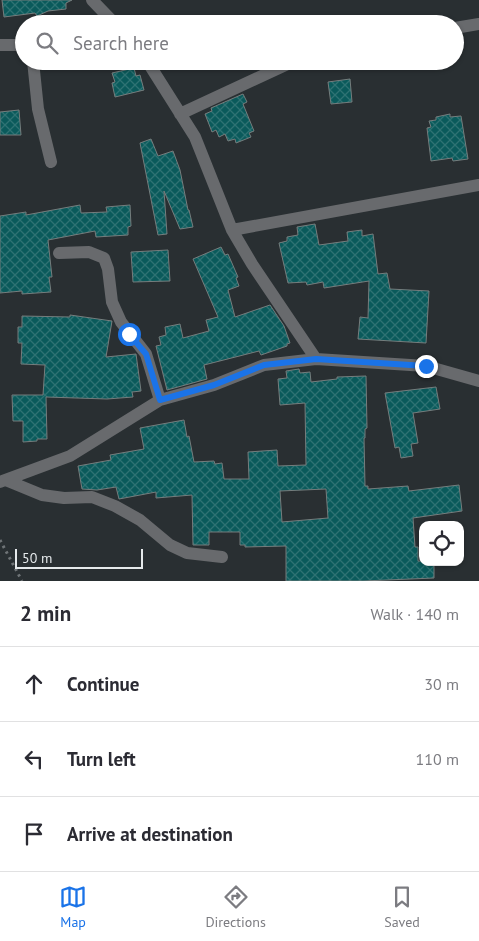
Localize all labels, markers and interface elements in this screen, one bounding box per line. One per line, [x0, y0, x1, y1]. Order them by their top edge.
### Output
search box [15, 15, 464, 70]
icon: search [33, 29, 61, 57]
text: Search here [73, 31, 169, 55]
route start [118, 323, 141, 346]
route end [415, 355, 438, 378]
map controls [419, 521, 464, 566]
button: locate [419, 521, 464, 566]
scale bar [15, 546, 142, 569]
text: 50 m [22, 549, 52, 567]
text: 2 min [20, 600, 71, 627]
text: Walk · 140 m [370, 604, 459, 624]
icon: ahead [20, 670, 48, 698]
text: Continue [67, 672, 139, 696]
text: 30 m [424, 674, 459, 694]
icon: left [20, 745, 48, 773]
text: Turn left [67, 747, 136, 771]
text: 110 m [416, 749, 459, 769]
icon: arrive [20, 820, 48, 848]
text: Arrive at destination [67, 822, 233, 846]
tab: Map [59, 883, 87, 931]
tab: Directions [205, 883, 266, 931]
tab: Saved [384, 883, 420, 931]

